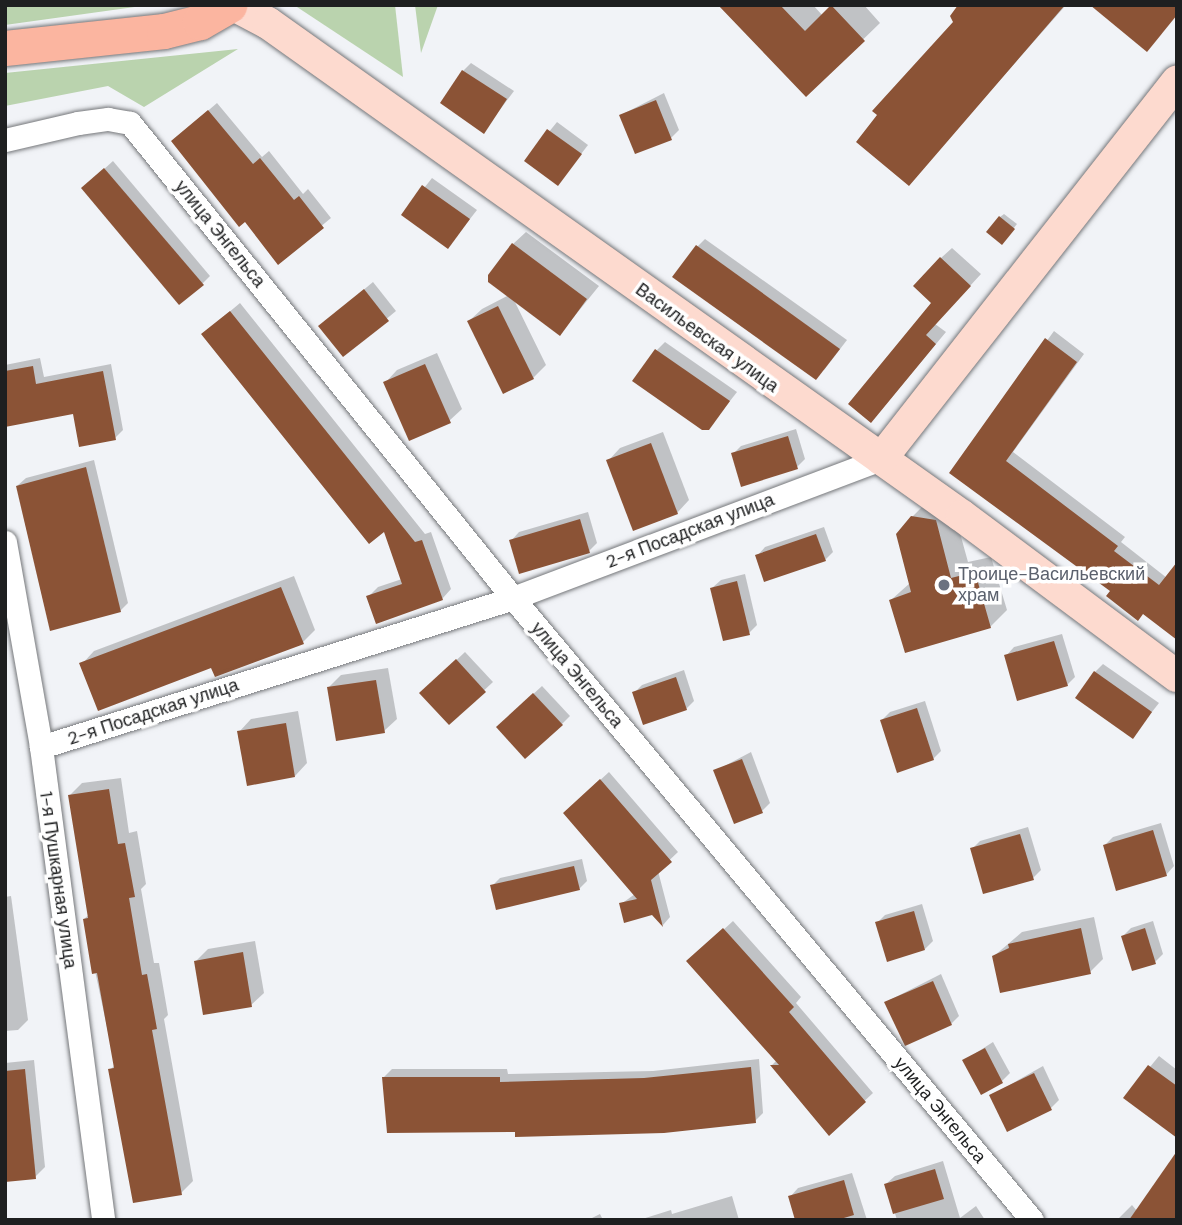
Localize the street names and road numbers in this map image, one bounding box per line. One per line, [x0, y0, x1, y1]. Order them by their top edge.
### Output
street label: улица Энгельса [170, 176, 270, 292]
street label: Васильевская улица [631, 279, 783, 397]
street label: 2-я Посадская улица [603, 489, 777, 573]
street label: улица Энгельса [526, 618, 628, 732]
street label: 2-я Посадская улица [65, 674, 241, 750]
street label: 1-я Пушкарная улица [35, 790, 81, 970]
street label: улица Энгельса [889, 1053, 991, 1167]

